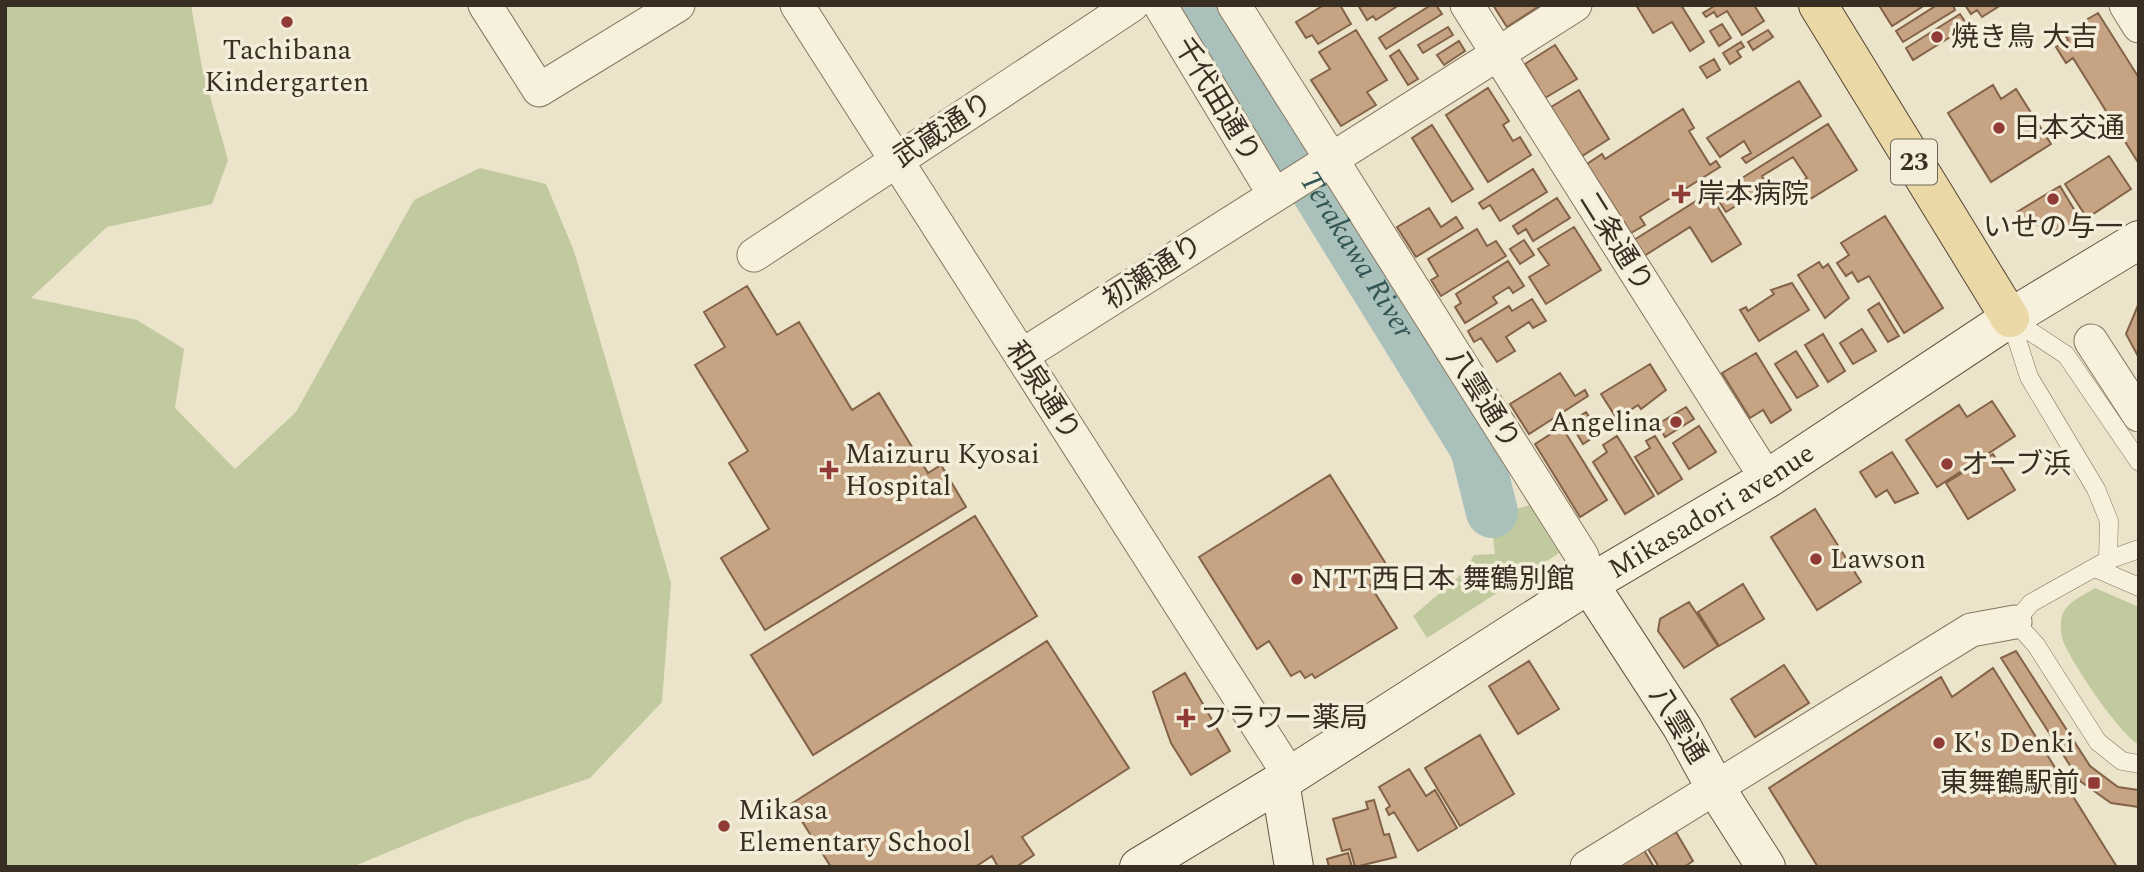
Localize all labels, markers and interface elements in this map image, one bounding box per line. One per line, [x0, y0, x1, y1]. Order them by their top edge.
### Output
marker: Tachibana Kindergarten [279, 14, 295, 30]
place label: 焼き鳥 大吉 [1951, 16, 2098, 59]
place label: Tachibana Kindergarten [205, 29, 369, 104]
street label: 千代田通り [1163, 29, 1271, 171]
marker: 焼き鳥 大吉 [1929, 29, 1945, 45]
street label: 武蔵通り [884, 81, 1002, 179]
place label: 日本交通 [2013, 107, 2125, 150]
marker: 日本交通 [1991, 120, 2007, 136]
road number: 23 [1891, 140, 1937, 184]
water label: Terakawa River [1287, 162, 1427, 349]
place label: 岸本病院 [1697, 173, 1809, 216]
street label: 二条通り [1568, 183, 1664, 301]
marker: 岸本病院 [1671, 184, 1691, 204]
marker: いせの与一 [2045, 191, 2061, 207]
place label: いせの与一 [1983, 206, 2123, 249]
street label: 初瀬通り [1094, 223, 1212, 321]
street label: 和泉通り [994, 332, 1092, 450]
street label: 八雲通り [1435, 340, 1531, 458]
place label: Angelina [1549, 401, 1662, 444]
marker: Angelina [1668, 414, 1684, 430]
street label: Mikasadori avenue [1600, 432, 1823, 590]
place label: Maizuru Kyosai Hospital [845, 433, 1040, 508]
place label: オーブ浜 [1961, 443, 2071, 486]
marker: オーブ浜 [1939, 456, 1955, 472]
marker: Maizuru Kyosai Hospital [819, 460, 839, 480]
place label: Lawson [1830, 538, 1926, 581]
marker: Lawson [1808, 551, 1824, 567]
place label: NTT西日本 舞鶴別館 [1311, 558, 1574, 601]
marker: NTT西日本 舞鶴別館 [1289, 571, 1305, 587]
street label: 八雲通 [1638, 678, 1718, 772]
place label: フラワー薬局 [1200, 697, 1368, 740]
marker: フラワー薬局 [1178, 710, 1194, 726]
place label: K's Denki [1953, 722, 2075, 765]
marker: K's Denki [1931, 735, 1947, 751]
place label: 東舞鶴駅前 [1940, 762, 2080, 805]
marker: 東舞鶴駅前 [2086, 775, 2102, 791]
place label: Mikasa Elementary School [738, 789, 971, 864]
marker: Mikasa Elementary School [716, 818, 732, 834]

